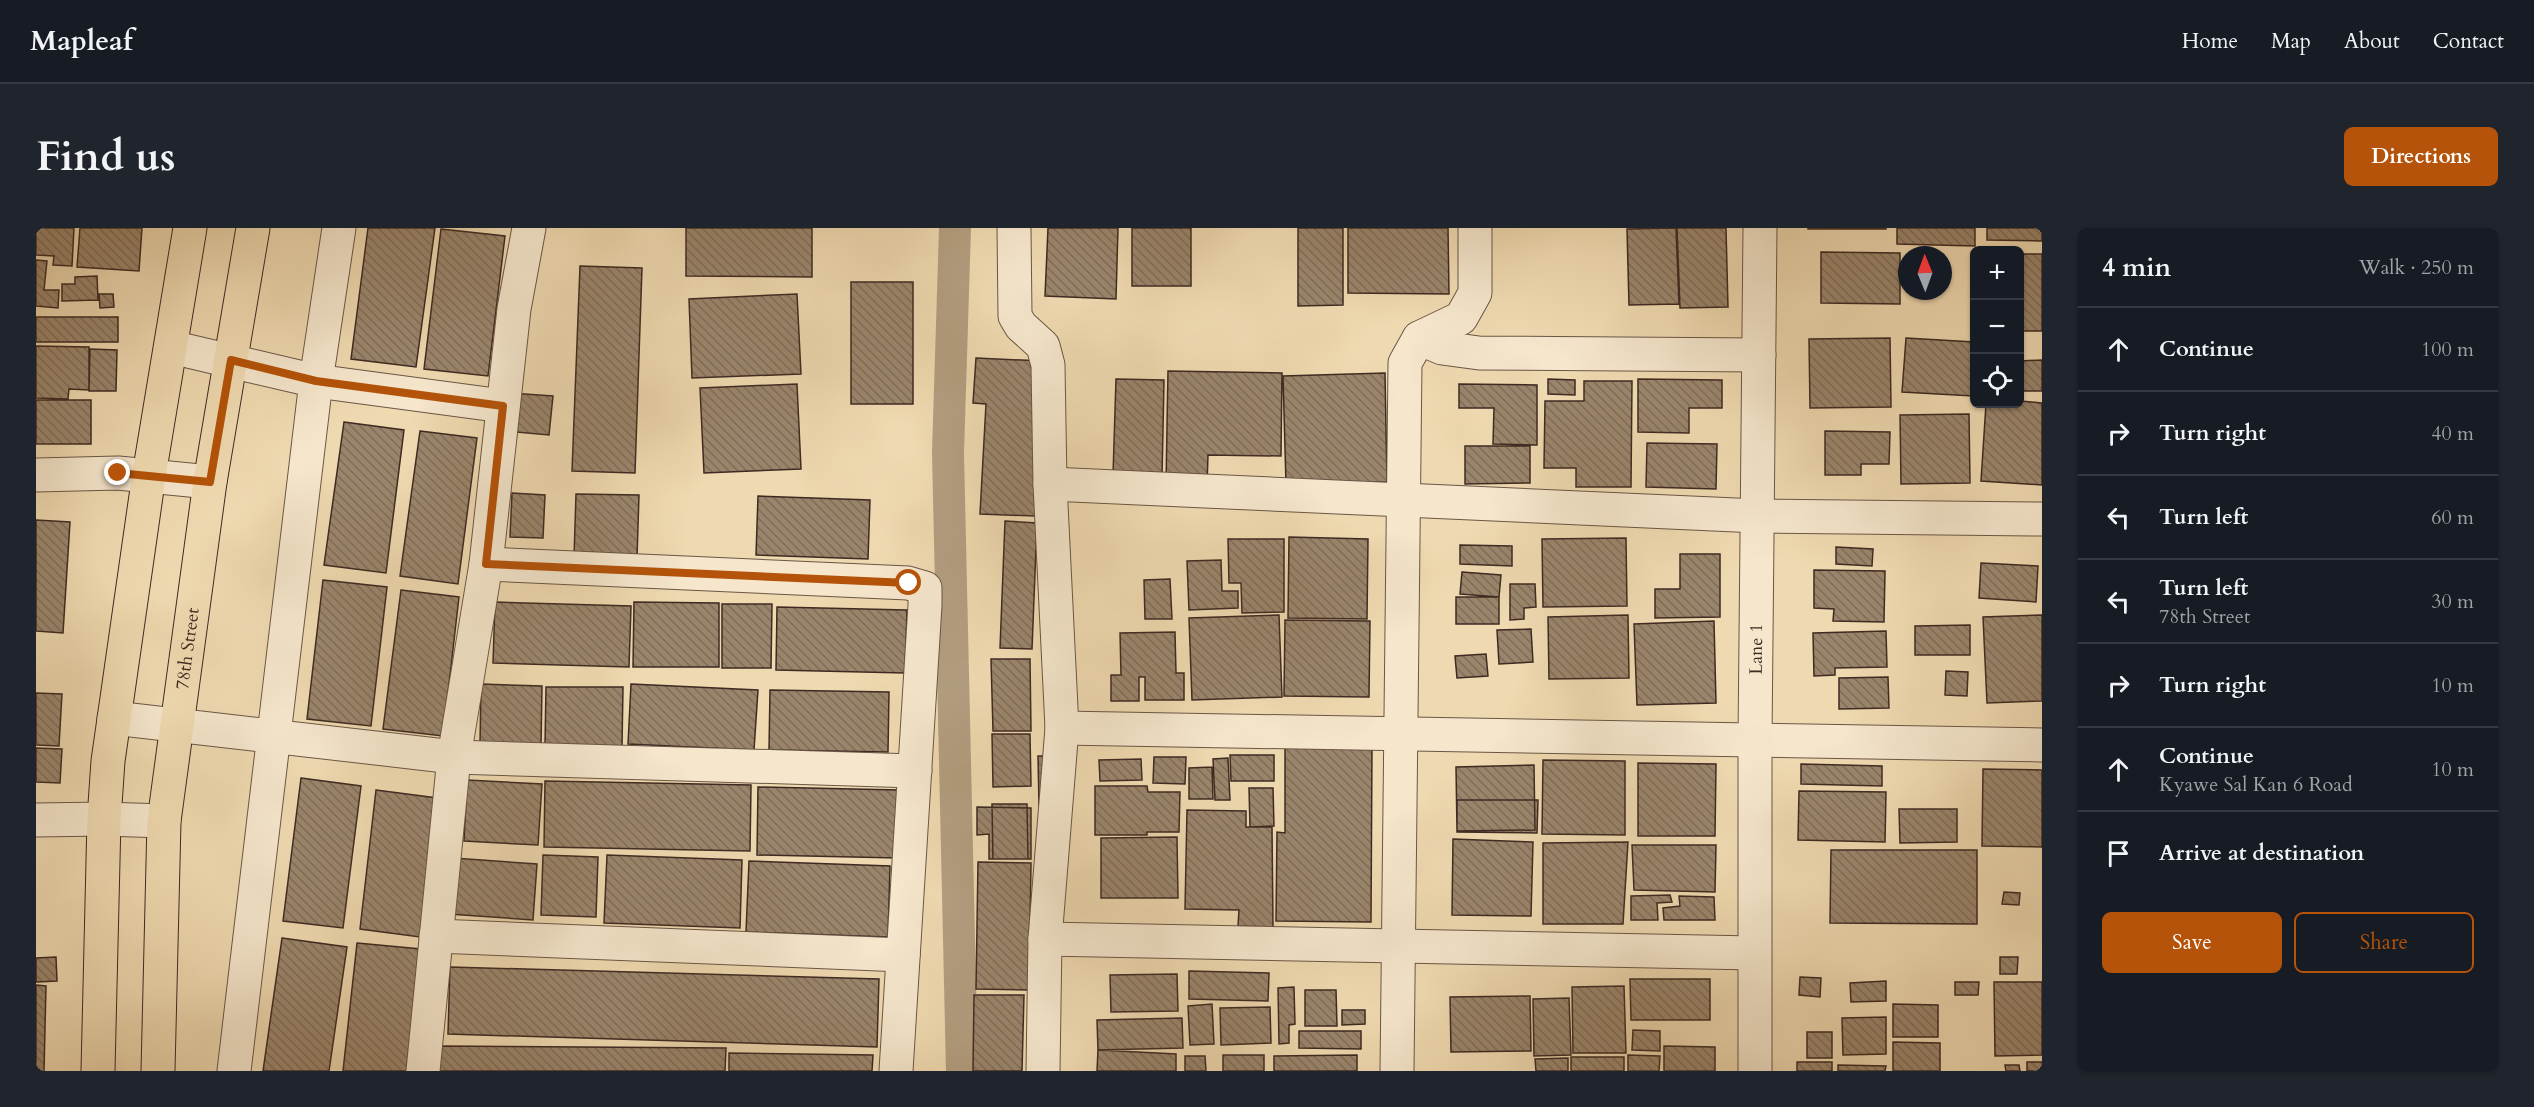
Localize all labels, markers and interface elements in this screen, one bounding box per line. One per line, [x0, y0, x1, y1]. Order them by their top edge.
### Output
text: Mapleaf [30, 22, 133, 60]
text: Home [2182, 27, 2238, 56]
text: Map [2271, 27, 2311, 56]
text: About [2344, 27, 2400, 56]
text: Contact [2433, 27, 2504, 56]
button: Directions [2344, 127, 2498, 186]
text: Find us [36, 128, 176, 185]
north arrow [1898, 246, 1952, 300]
map controls [1970, 246, 2024, 408]
button: + [1970, 246, 2024, 300]
text: 4 min [2102, 250, 2171, 285]
text: Walk · 250 m [2359, 254, 2474, 281]
button: − [1970, 300, 2024, 354]
icon: ahead [2102, 333, 2135, 366]
text: Continue [2159, 334, 2254, 364]
text: 100 m [2421, 336, 2474, 363]
button: locate [1970, 354, 2024, 408]
icon: right [2102, 417, 2135, 450]
text: Turn right [2159, 418, 2266, 448]
text: 40 m [2431, 420, 2474, 447]
route end [104, 459, 130, 485]
icon: left [2102, 501, 2135, 534]
text: Turn left [2159, 502, 2248, 532]
text: 60 m [2431, 504, 2474, 531]
route start [895, 569, 921, 595]
text: Turn left [2159, 573, 2248, 603]
icon: left [2102, 585, 2135, 618]
text: 30 m [2431, 588, 2474, 615]
text: 78th Street [2159, 603, 2250, 630]
street label: 78th Street [170, 606, 206, 691]
street label: Lane 1 [1744, 623, 1769, 675]
icon: right [2102, 669, 2135, 702]
text: Turn right [2159, 670, 2266, 700]
text: 10 m [2431, 672, 2474, 699]
text: Continue [2159, 741, 2254, 771]
icon: ahead [2102, 753, 2135, 786]
text: 10 m [2431, 756, 2474, 783]
text: Kyawe Sal Kan 6 Road [2159, 771, 2353, 798]
icon: arrive [2102, 837, 2135, 870]
text: Arrive at destination [2159, 838, 2364, 868]
button: Save [2102, 912, 2282, 973]
button: Share [2294, 912, 2474, 973]

